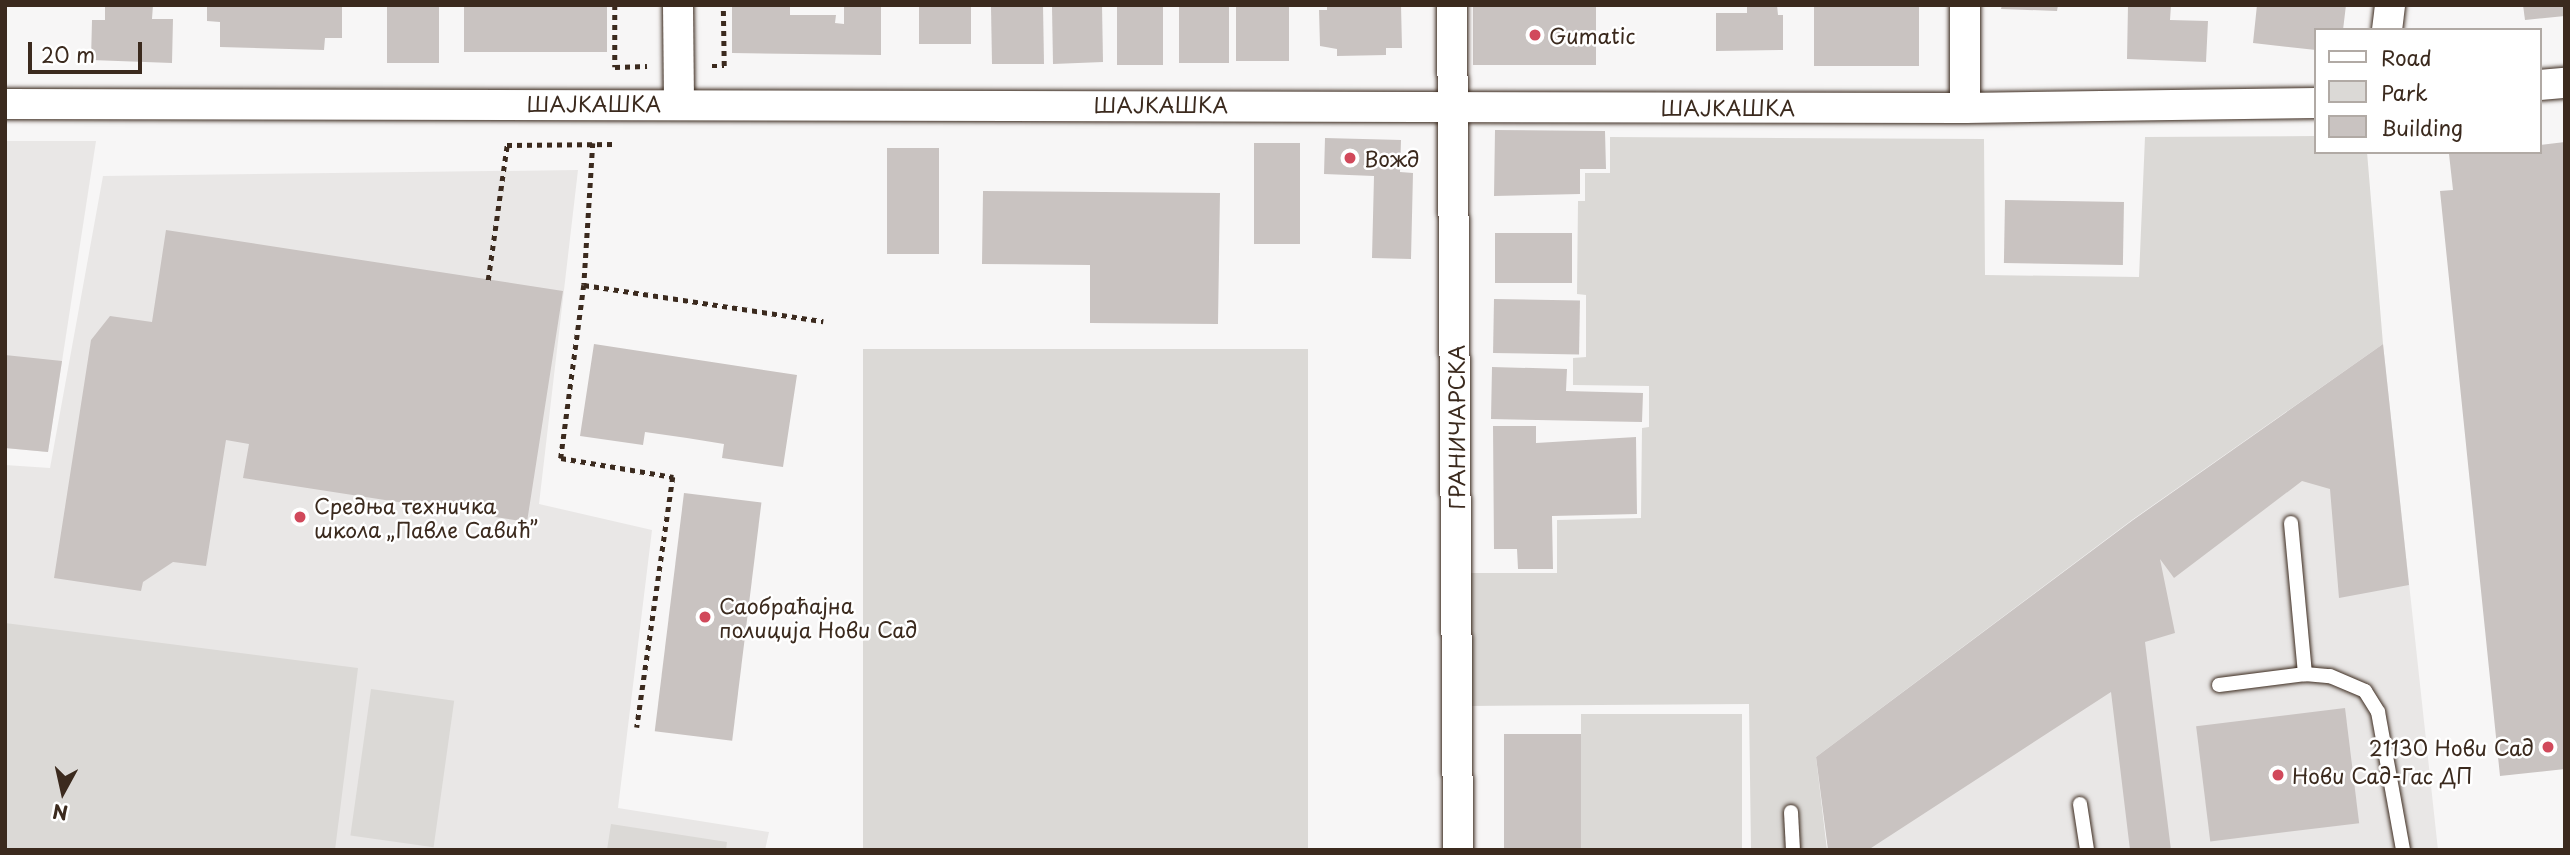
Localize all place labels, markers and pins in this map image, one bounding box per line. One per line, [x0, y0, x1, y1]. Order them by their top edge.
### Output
place label: Gumatic [1549, 22, 1635, 48]
marker: Gumatic [1527, 27, 1543, 43]
place label: Вожд [1364, 145, 1419, 171]
marker: Вожд [1342, 150, 1358, 166]
place label: Средња техничка школа „Павле Савић” [314, 492, 539, 542]
marker: Средња техничка школа „Павле Савић” [292, 509, 308, 525]
place label: Саобраћајна полиција Нови Сад [719, 592, 918, 642]
marker: Саобраћајна полиција Нови Сад [697, 609, 713, 625]
place label: 21130 Нови Сад [2367, 734, 2534, 760]
marker: 21130 Нови Сад [2540, 739, 2556, 755]
place label: Нови Сад-Гас ДП [2292, 762, 2474, 788]
marker: Нови Сад-Гас ДП [2270, 767, 2286, 783]

